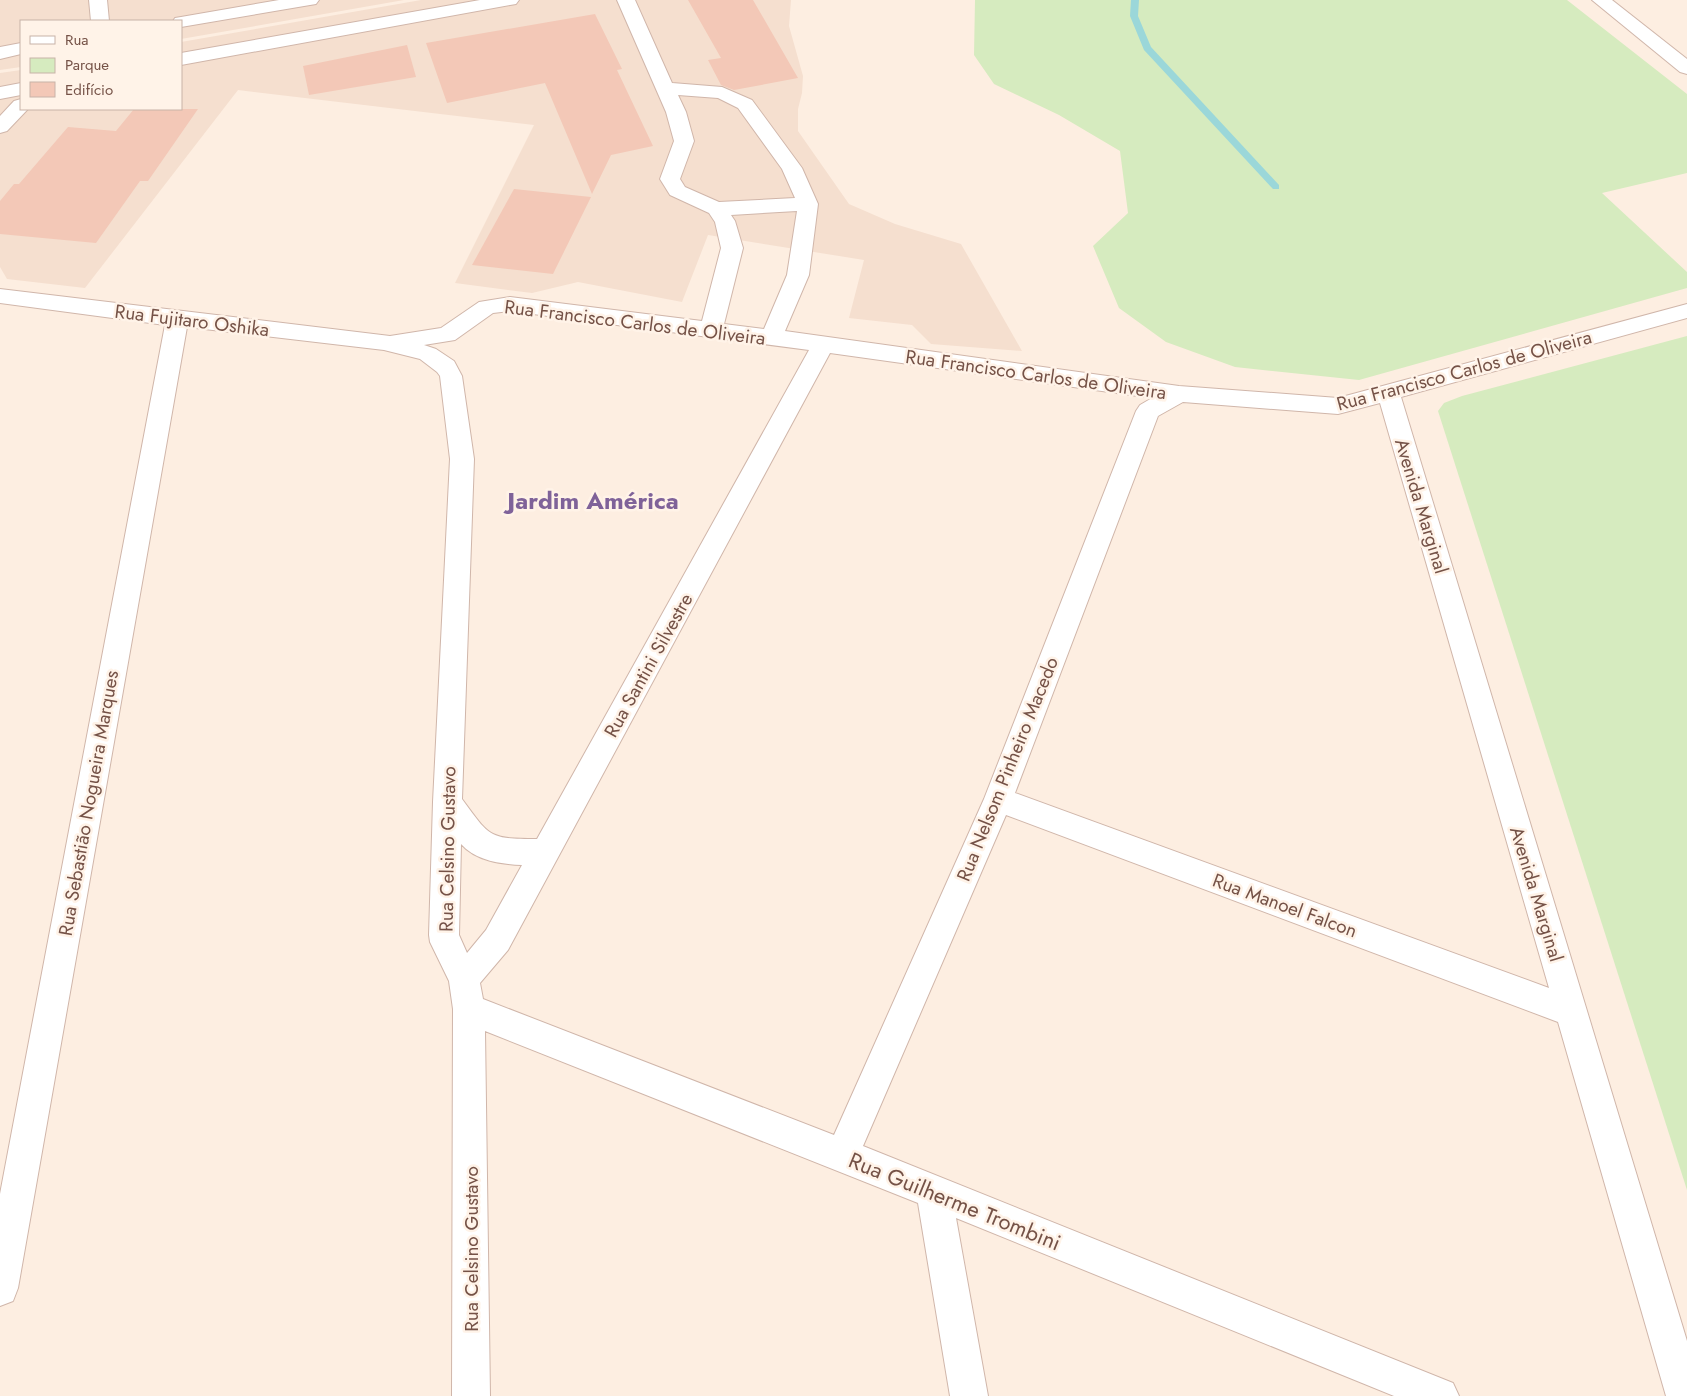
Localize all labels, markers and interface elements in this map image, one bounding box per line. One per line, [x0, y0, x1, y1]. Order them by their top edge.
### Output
legend [20, 20, 182, 110]
text: Rua [65, 29, 89, 51]
text: Parque [65, 54, 109, 76]
text: Edifício [65, 79, 113, 101]
street label: Rua Francisco Carlos de Oliveira [503, 293, 767, 352]
street label: Rua Fujitaro Oshika [113, 298, 271, 343]
street label: Rua Francisco Carlos de Oliveira [1334, 323, 1595, 418]
street label: Rua Francisco Carlos de Oliveira [904, 343, 1168, 406]
street label: Avenida Marginal [1388, 435, 1455, 577]
district label: Jardim América [503, 483, 679, 518]
street label: Rua Santini Silvestre [598, 588, 699, 742]
street label: Rua Nelsom Pinheiro Macedo [950, 653, 1065, 885]
street label: Rua Sebastião Nogueira Marques [52, 668, 125, 938]
street label: Rua Celsino Gustavo [433, 766, 462, 932]
street label: Avenida Marginal [1503, 823, 1570, 965]
street label: Rua Manoel Falcon [1209, 867, 1361, 944]
street label: Rua Guilherme Trombini [844, 1144, 1066, 1258]
street label: Rua Celsino Gustavo [458, 1166, 485, 1332]

